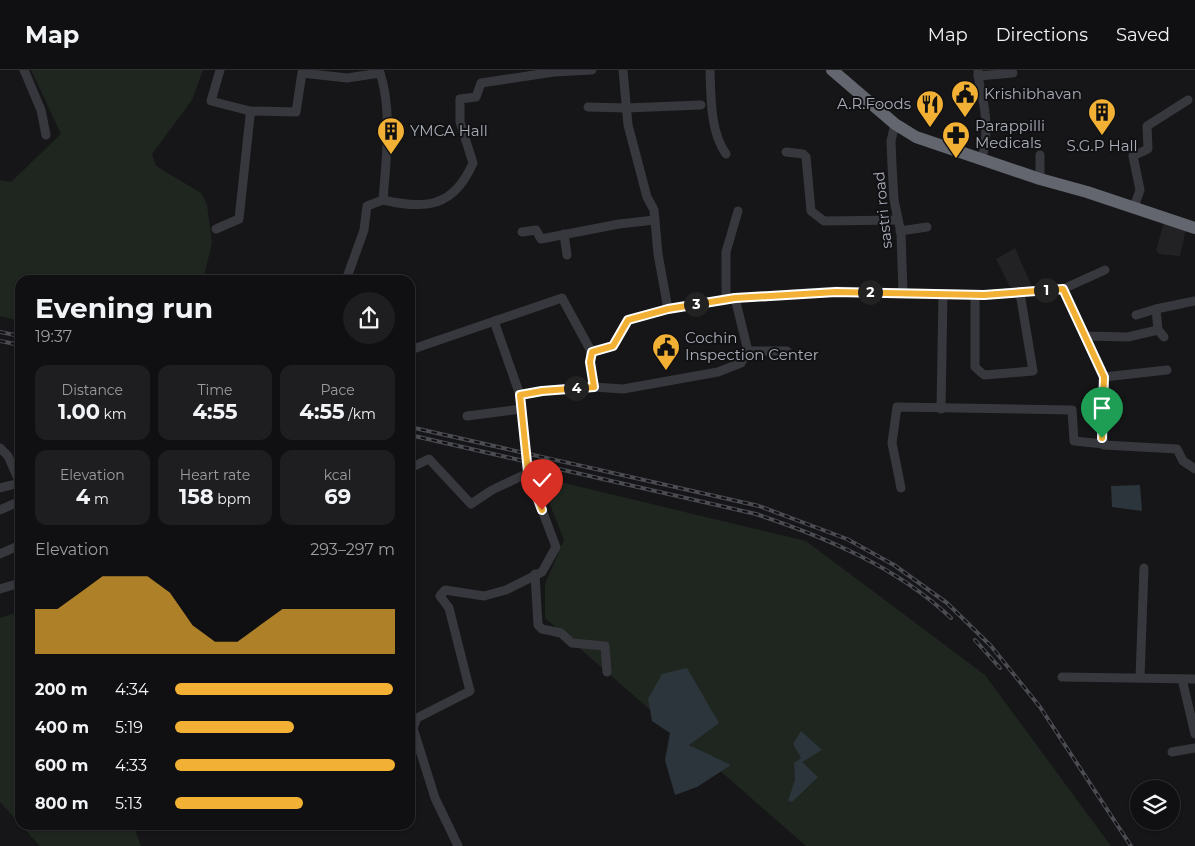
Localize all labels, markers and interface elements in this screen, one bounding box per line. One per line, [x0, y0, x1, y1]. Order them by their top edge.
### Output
text: Map [25, 20, 79, 49]
text: Map [928, 24, 968, 46]
text: Directions [996, 24, 1088, 46]
text: Saved [1116, 24, 1170, 46]
public building icon: Krishibhavan [950, 79, 980, 118]
place label: Krishibhavan [984, 84, 1082, 103]
restaurant icon: A.R.Foods [915, 89, 945, 128]
place label: A.R.Foods [837, 94, 911, 113]
building icon: S.G.P Hall [1087, 97, 1117, 136]
building icon: YMCA Hall [376, 116, 406, 155]
place label: Parappilli Medicals [975, 116, 1045, 152]
pharmacy icon: Parappilli Medicals [941, 120, 971, 159]
place label: YMCA Hall [410, 121, 488, 140]
place label: S.G.P Hall [1066, 136, 1138, 155]
street label: sastri road [869, 170, 896, 250]
pin: 1 [1034, 278, 1058, 302]
pin: 2 [858, 280, 882, 304]
text: 1 [1044, 281, 1049, 299]
text: 2 [866, 283, 875, 301]
text: Evening run [35, 291, 213, 325]
button: share [343, 292, 395, 344]
pin: 3 [684, 292, 708, 316]
text: 3 [692, 295, 701, 313]
text: 19:37 [35, 327, 72, 346]
place label: Cochin Inspection Center [685, 328, 819, 364]
public building icon: Cochin Inspection Center [651, 332, 681, 371]
pin: 4 [564, 376, 588, 400]
text: 4 [572, 379, 581, 397]
text: Distance [62, 381, 123, 399]
text: Time [197, 381, 233, 399]
text: Pace [320, 381, 355, 399]
pin [1081, 387, 1123, 438]
icon: arrive [1088, 394, 1116, 422]
text: 1.00 [58, 399, 100, 424]
text: 4:55 [192, 399, 238, 424]
text: 4:55 [299, 399, 344, 424]
text: km [100, 405, 127, 423]
text: /km [344, 405, 376, 423]
pin [521, 459, 563, 510]
text: Elevation [60, 466, 125, 484]
text: Heart rate [180, 466, 250, 484]
text: kcal [324, 466, 352, 484]
icon: check [528, 466, 556, 494]
text: 4 [76, 484, 90, 509]
text: 158 [179, 484, 214, 509]
text: 69 [324, 484, 351, 509]
text: m [90, 490, 109, 508]
text: bpm [214, 490, 251, 508]
text: Elevation [35, 540, 109, 559]
text: 293–297 m [310, 540, 395, 559]
text: 200 m [35, 680, 87, 699]
text: 4:34 [115, 680, 149, 699]
text: 400 m [35, 718, 89, 737]
text: 5:19 [115, 718, 143, 737]
text: 600 m [35, 756, 88, 775]
text: 4:33 [115, 756, 147, 775]
map controls [1130, 780, 1180, 830]
button: layers [1130, 780, 1180, 830]
text: 800 m [35, 794, 89, 813]
text: 5:13 [115, 794, 142, 813]

